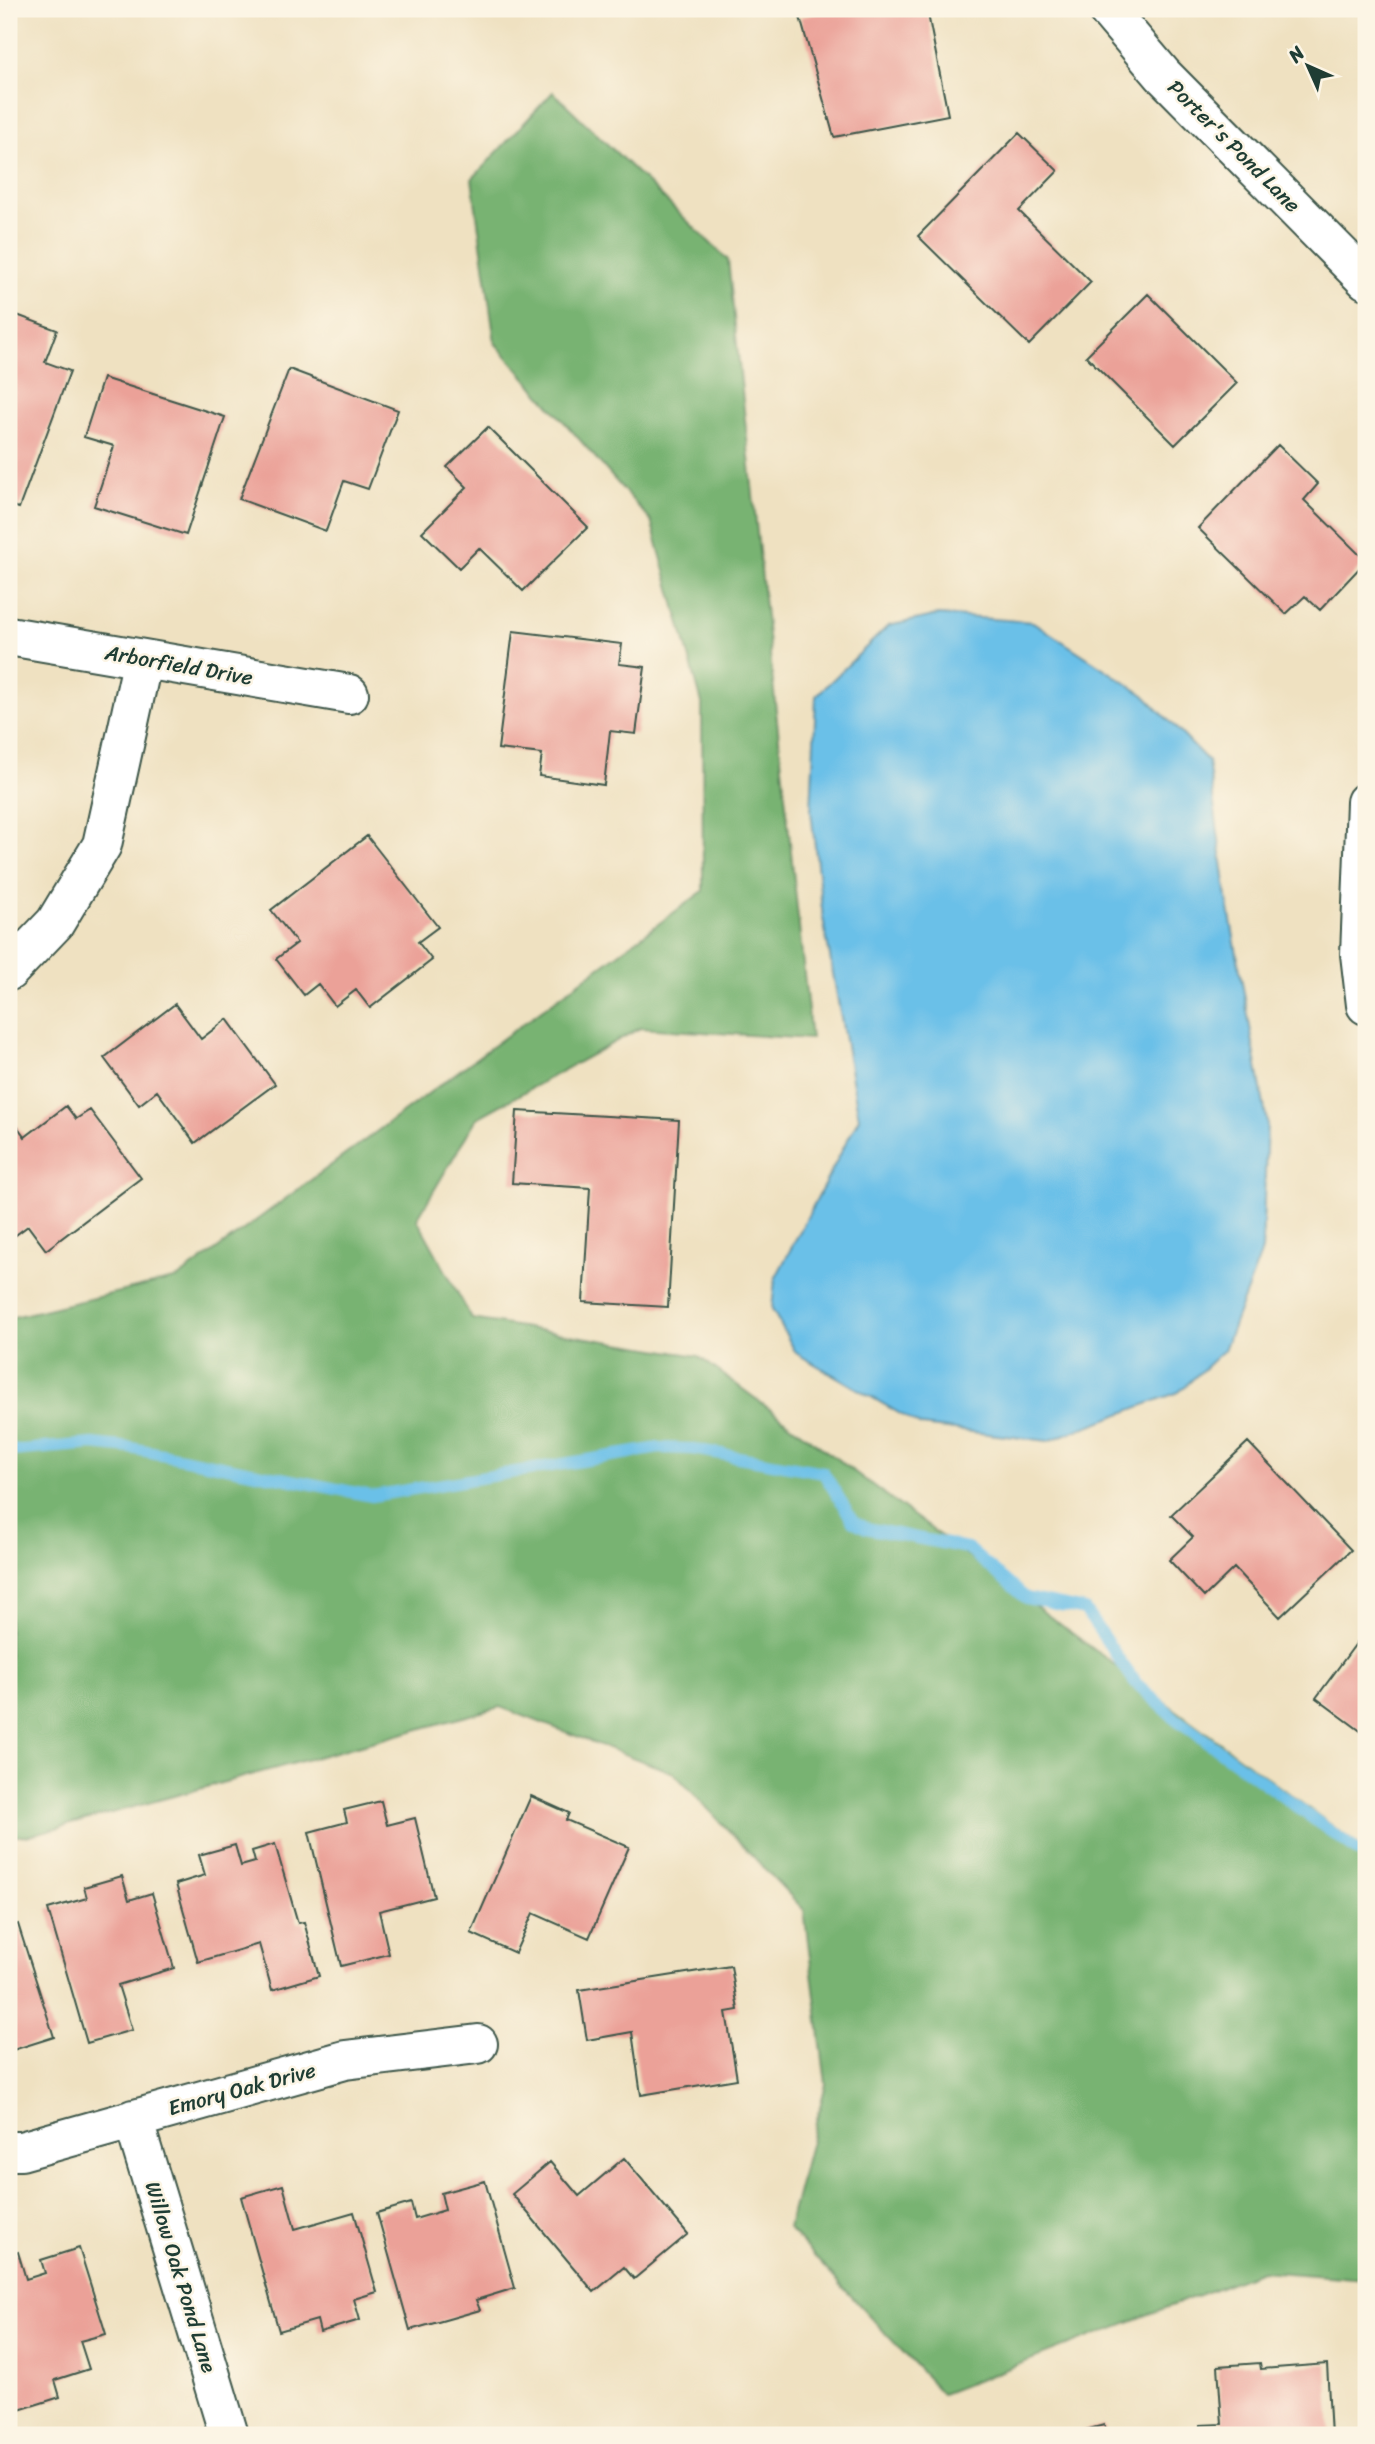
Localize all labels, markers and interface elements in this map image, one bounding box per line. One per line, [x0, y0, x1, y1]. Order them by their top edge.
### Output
north arrow [1274, 32, 1344, 102]
text: N [1279, 37, 1313, 71]
street label: Porter's Pond Lane [1158, 70, 1310, 222]
street label: Arborfield Drive [101, 633, 256, 697]
street label: Emory Oak Drive [164, 2051, 320, 2127]
street label: Willow Oak Pond Lane [134, 2177, 228, 2377]

